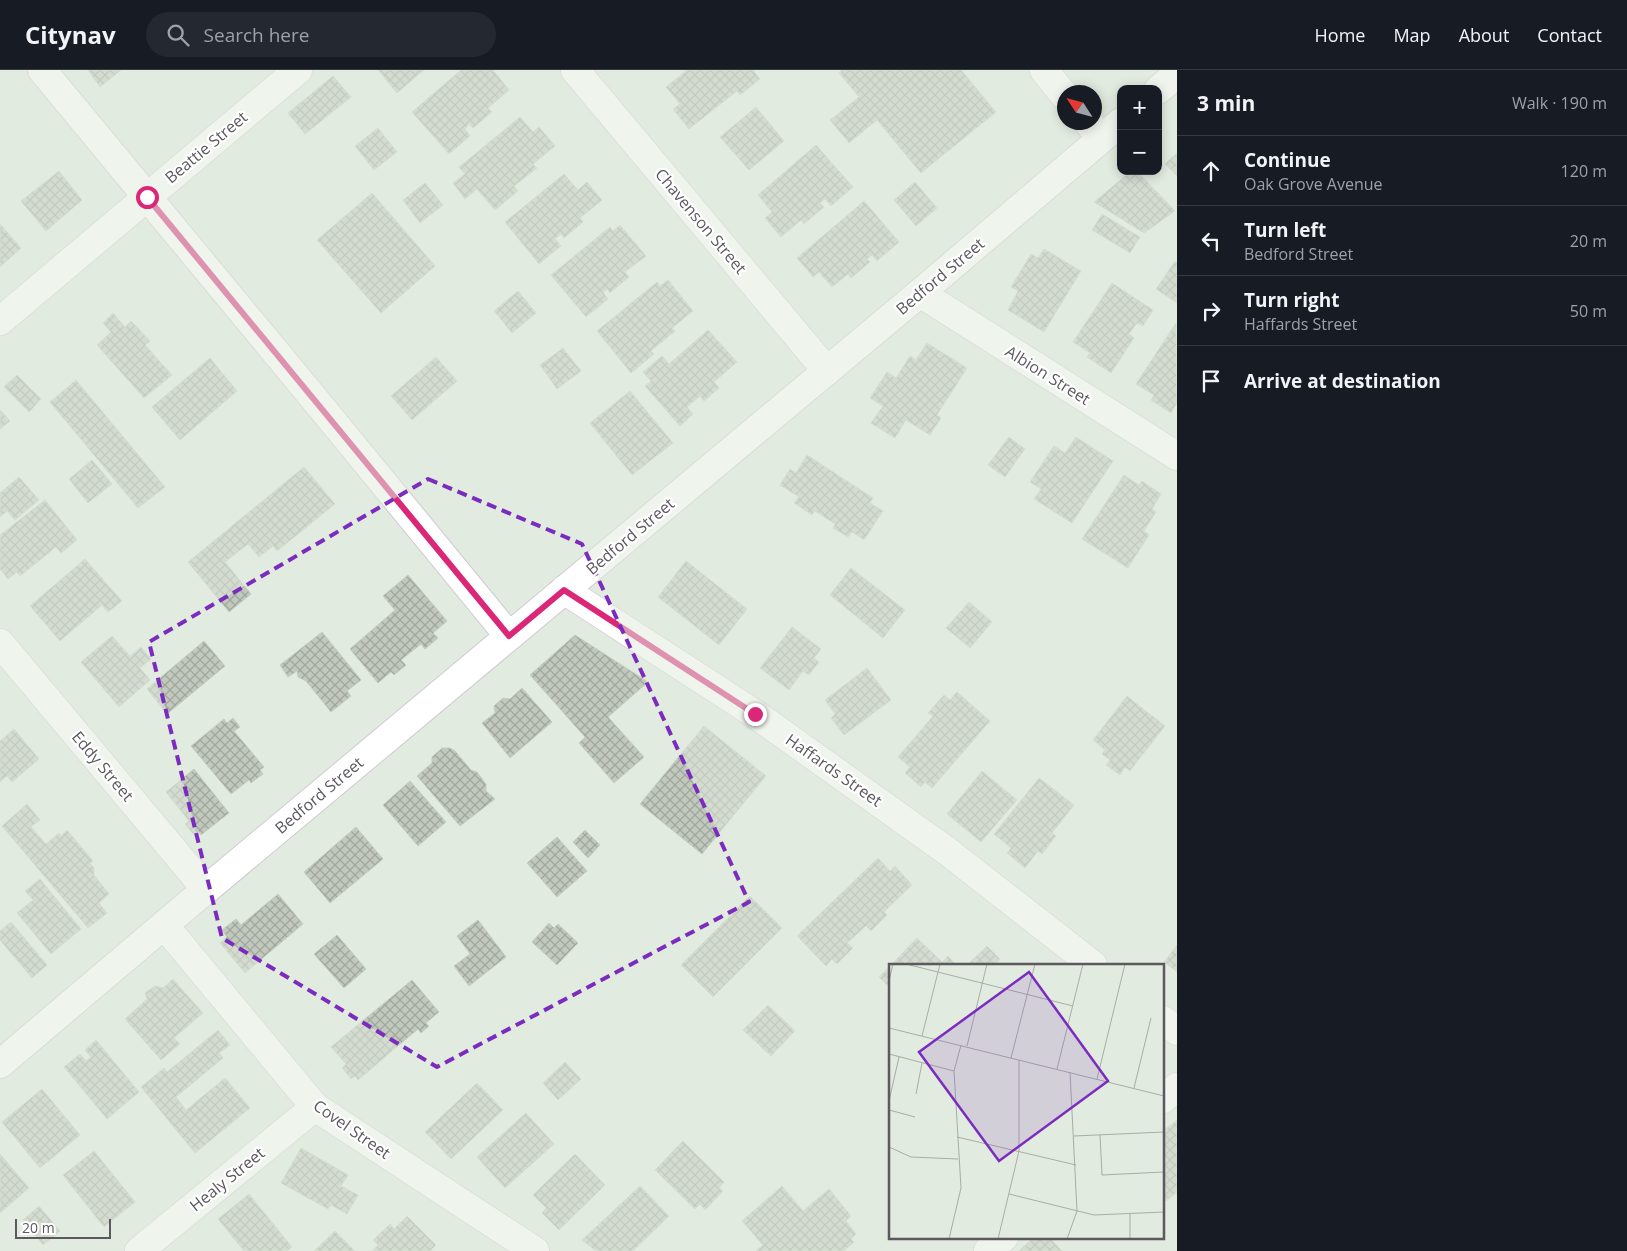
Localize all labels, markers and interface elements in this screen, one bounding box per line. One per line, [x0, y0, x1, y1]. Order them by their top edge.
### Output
search box [146, 12, 496, 57]
text: Citynav [25, 18, 116, 51]
icon: search [164, 21, 192, 49]
text: Search here [204, 22, 309, 48]
text: Home [1315, 23, 1365, 47]
text: Map [1393, 23, 1431, 47]
text: About [1459, 23, 1509, 47]
text: Contact [1537, 23, 1602, 47]
north arrow [1057, 85, 1102, 130]
map controls [1117, 85, 1162, 175]
button: + [1117, 85, 1162, 130]
text: 3 min [1197, 89, 1255, 117]
text: Walk · 190 m [1512, 92, 1607, 114]
street label: Beattie Street [160, 106, 252, 188]
button: − [1117, 130, 1162, 175]
text: Continue [1244, 147, 1331, 173]
icon: ahead [1197, 157, 1225, 185]
text: 120 m [1561, 160, 1607, 182]
street label: Chavenson Street [650, 164, 752, 279]
text: Oak Grove Avenue [1244, 173, 1383, 195]
route start [136, 186, 159, 209]
text: Turn left [1244, 217, 1326, 243]
icon: left [1197, 227, 1225, 255]
text: 20 m [1570, 230, 1607, 252]
street label: Bedford Street [891, 232, 989, 320]
text: Bedford Street [1244, 243, 1353, 265]
text: Turn right [1244, 287, 1339, 313]
icon: right [1197, 297, 1225, 325]
text: 50 m [1570, 300, 1607, 322]
text: Haffards Street [1244, 313, 1357, 335]
street label: Albion Street [1001, 340, 1095, 410]
icon: arrive [1197, 367, 1225, 395]
text: Arrive at destination [1244, 368, 1441, 394]
street label: Bedford Street [581, 492, 679, 580]
route end [744, 703, 767, 726]
street label: Eddy Street [67, 726, 139, 806]
street label: Haffards Street [781, 729, 887, 812]
street label: Bedford Street [270, 751, 368, 839]
inset map [889, 964, 1164, 1238]
street label: Covel Street [309, 1094, 395, 1164]
street label: Healy Street [185, 1142, 269, 1216]
scale bar [15, 1216, 111, 1239]
text: 20 m [22, 1218, 55, 1237]

